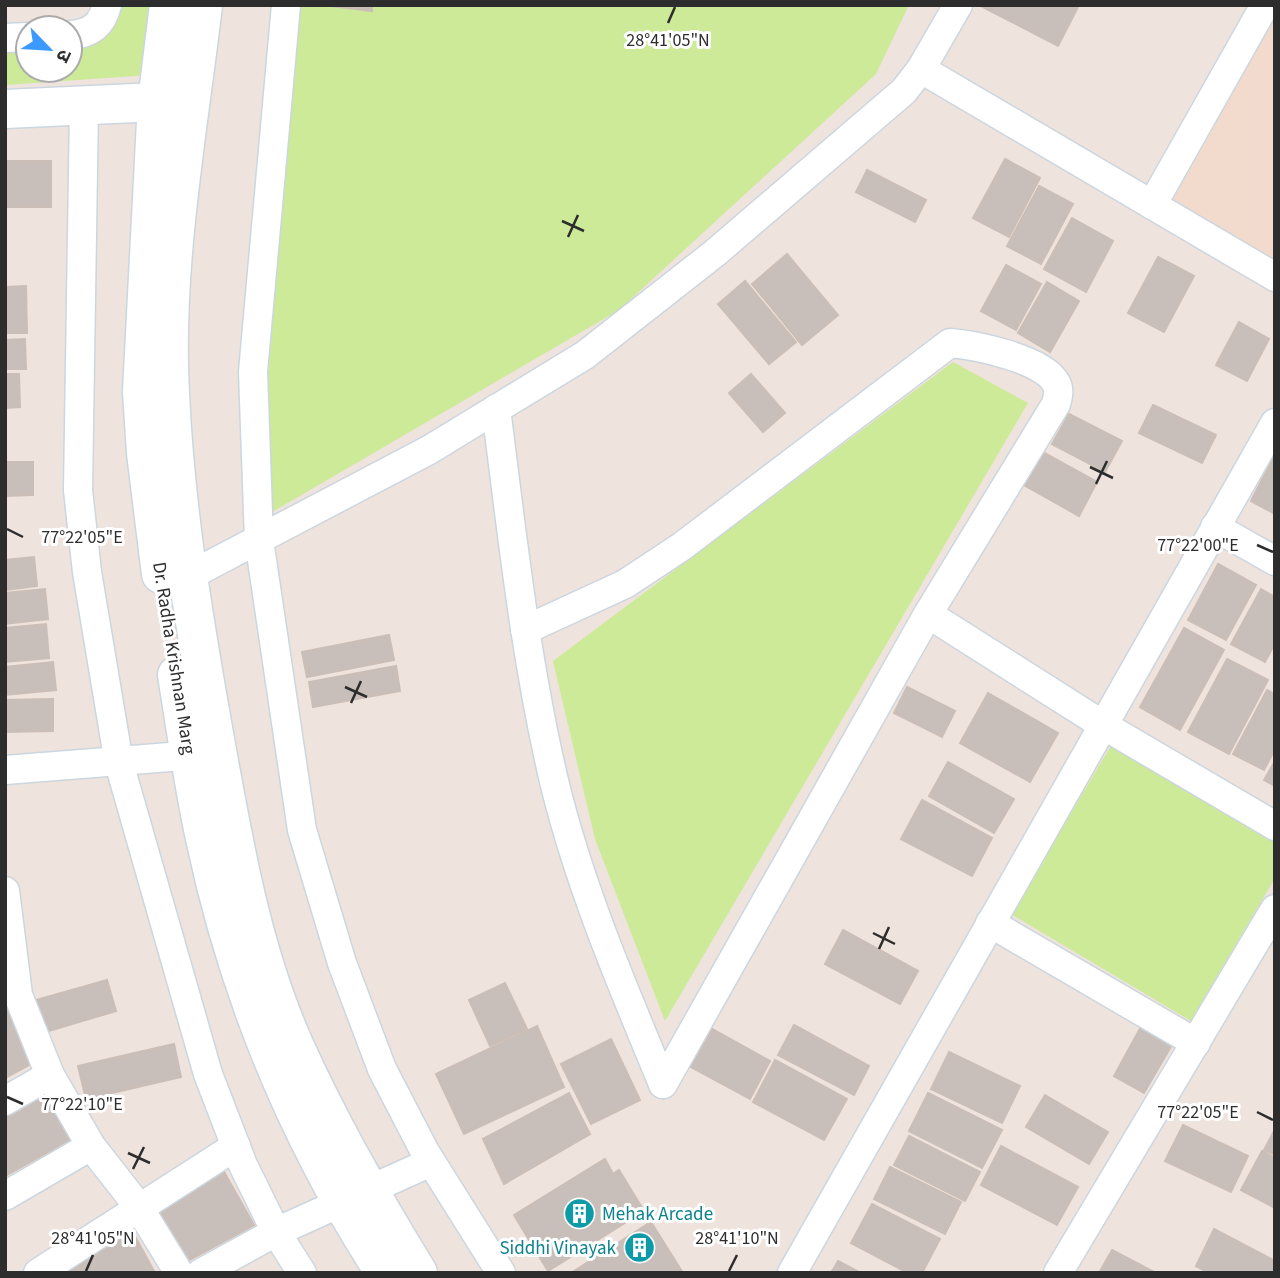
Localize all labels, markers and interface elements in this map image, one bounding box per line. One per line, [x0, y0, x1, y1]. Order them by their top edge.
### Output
north arrow [14, 14, 84, 84]
text: 28°41'05"N [626, 28, 710, 53]
text: उ [48, 45, 78, 67]
text: 77°22'05"E [41, 525, 123, 550]
text: 77°22'00"E [1157, 533, 1239, 558]
street label: Dr. Radha Krishnan Marg [145, 560, 202, 757]
text: 77°22'10"E [41, 1092, 123, 1117]
text: 77°22'05"E [1157, 1100, 1239, 1125]
building icon: Mehak Arcade [562, 1196, 596, 1230]
place label: Mehak Arcade [602, 1201, 713, 1228]
text: 28°41'05"N [51, 1226, 135, 1251]
text: 28°41'10"N [695, 1226, 779, 1251]
building icon: Siddhi Vinayak [622, 1230, 656, 1264]
place label: Siddhi Vinayak [499, 1235, 617, 1262]

